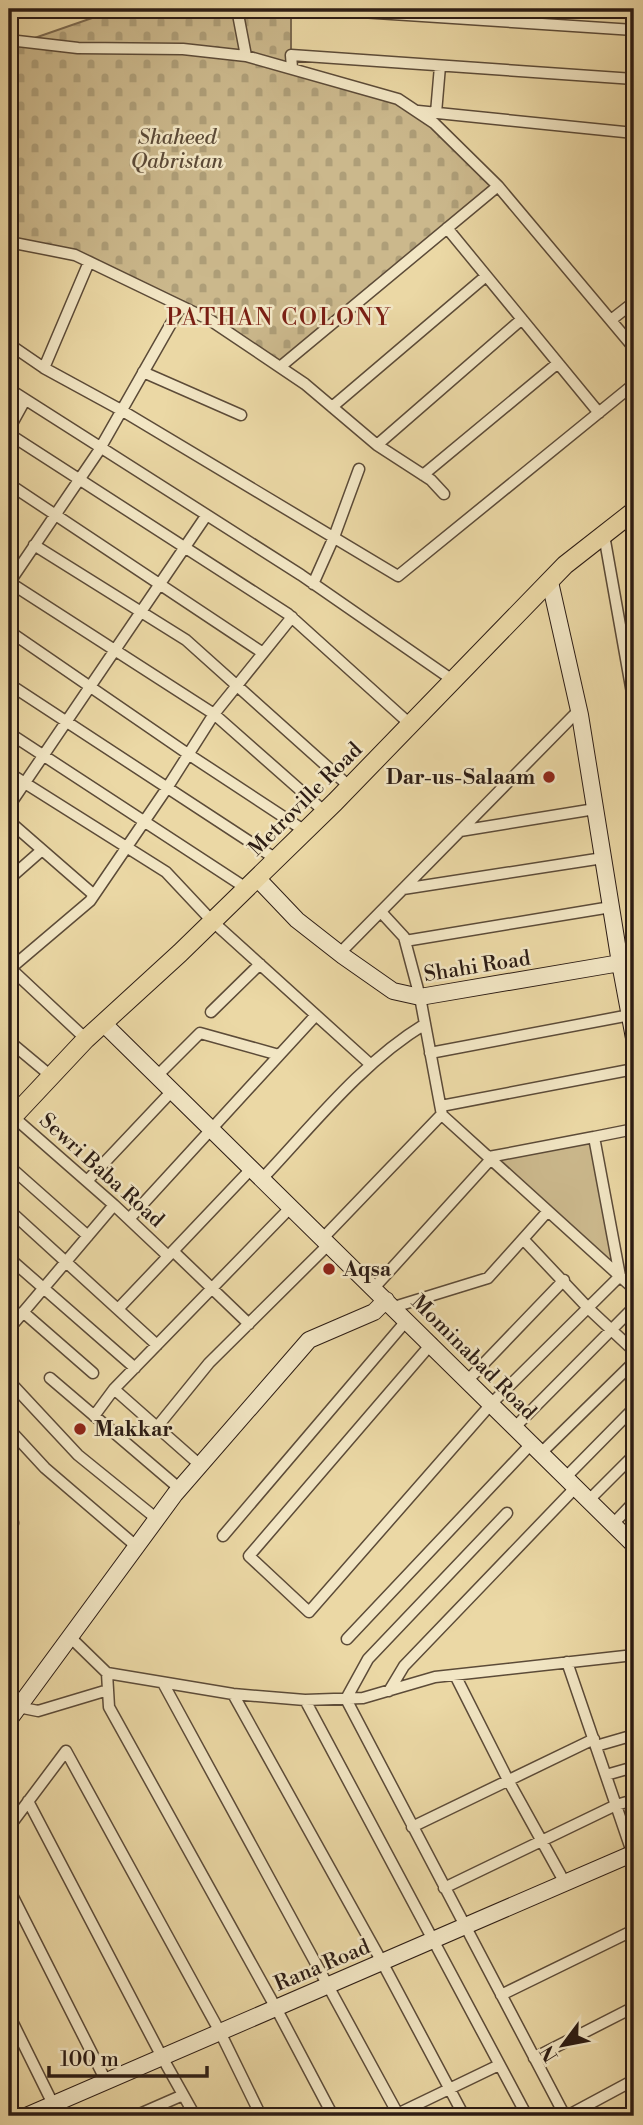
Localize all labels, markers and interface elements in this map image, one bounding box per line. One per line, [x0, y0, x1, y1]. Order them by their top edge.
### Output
park label: Shaheed Qabristan [131, 125, 223, 175]
district label: PATHAN COLONY [166, 304, 392, 332]
street label: Metroville Road [243, 737, 368, 862]
place label: Dar-us-Salaam [386, 765, 535, 791]
marker: Dar-us-Salaam [541, 769, 557, 785]
street label: Shahi Road [422, 946, 532, 988]
street label: Sewri Baba Road [34, 1108, 169, 1234]
place label: Aqsa [342, 1257, 392, 1283]
marker: Aqsa [321, 1261, 337, 1277]
street label: Mominabad Road [405, 1290, 541, 1426]
place label: Makkar [94, 1417, 173, 1443]
marker: Makkar [72, 1421, 88, 1437]
street label: Rana Road [270, 1934, 374, 1998]
north arrow [528, 2010, 598, 2080]
scale bar [49, 2034, 206, 2078]
text: N [535, 2041, 564, 2066]
text: 100 m [60, 2047, 119, 2073]

